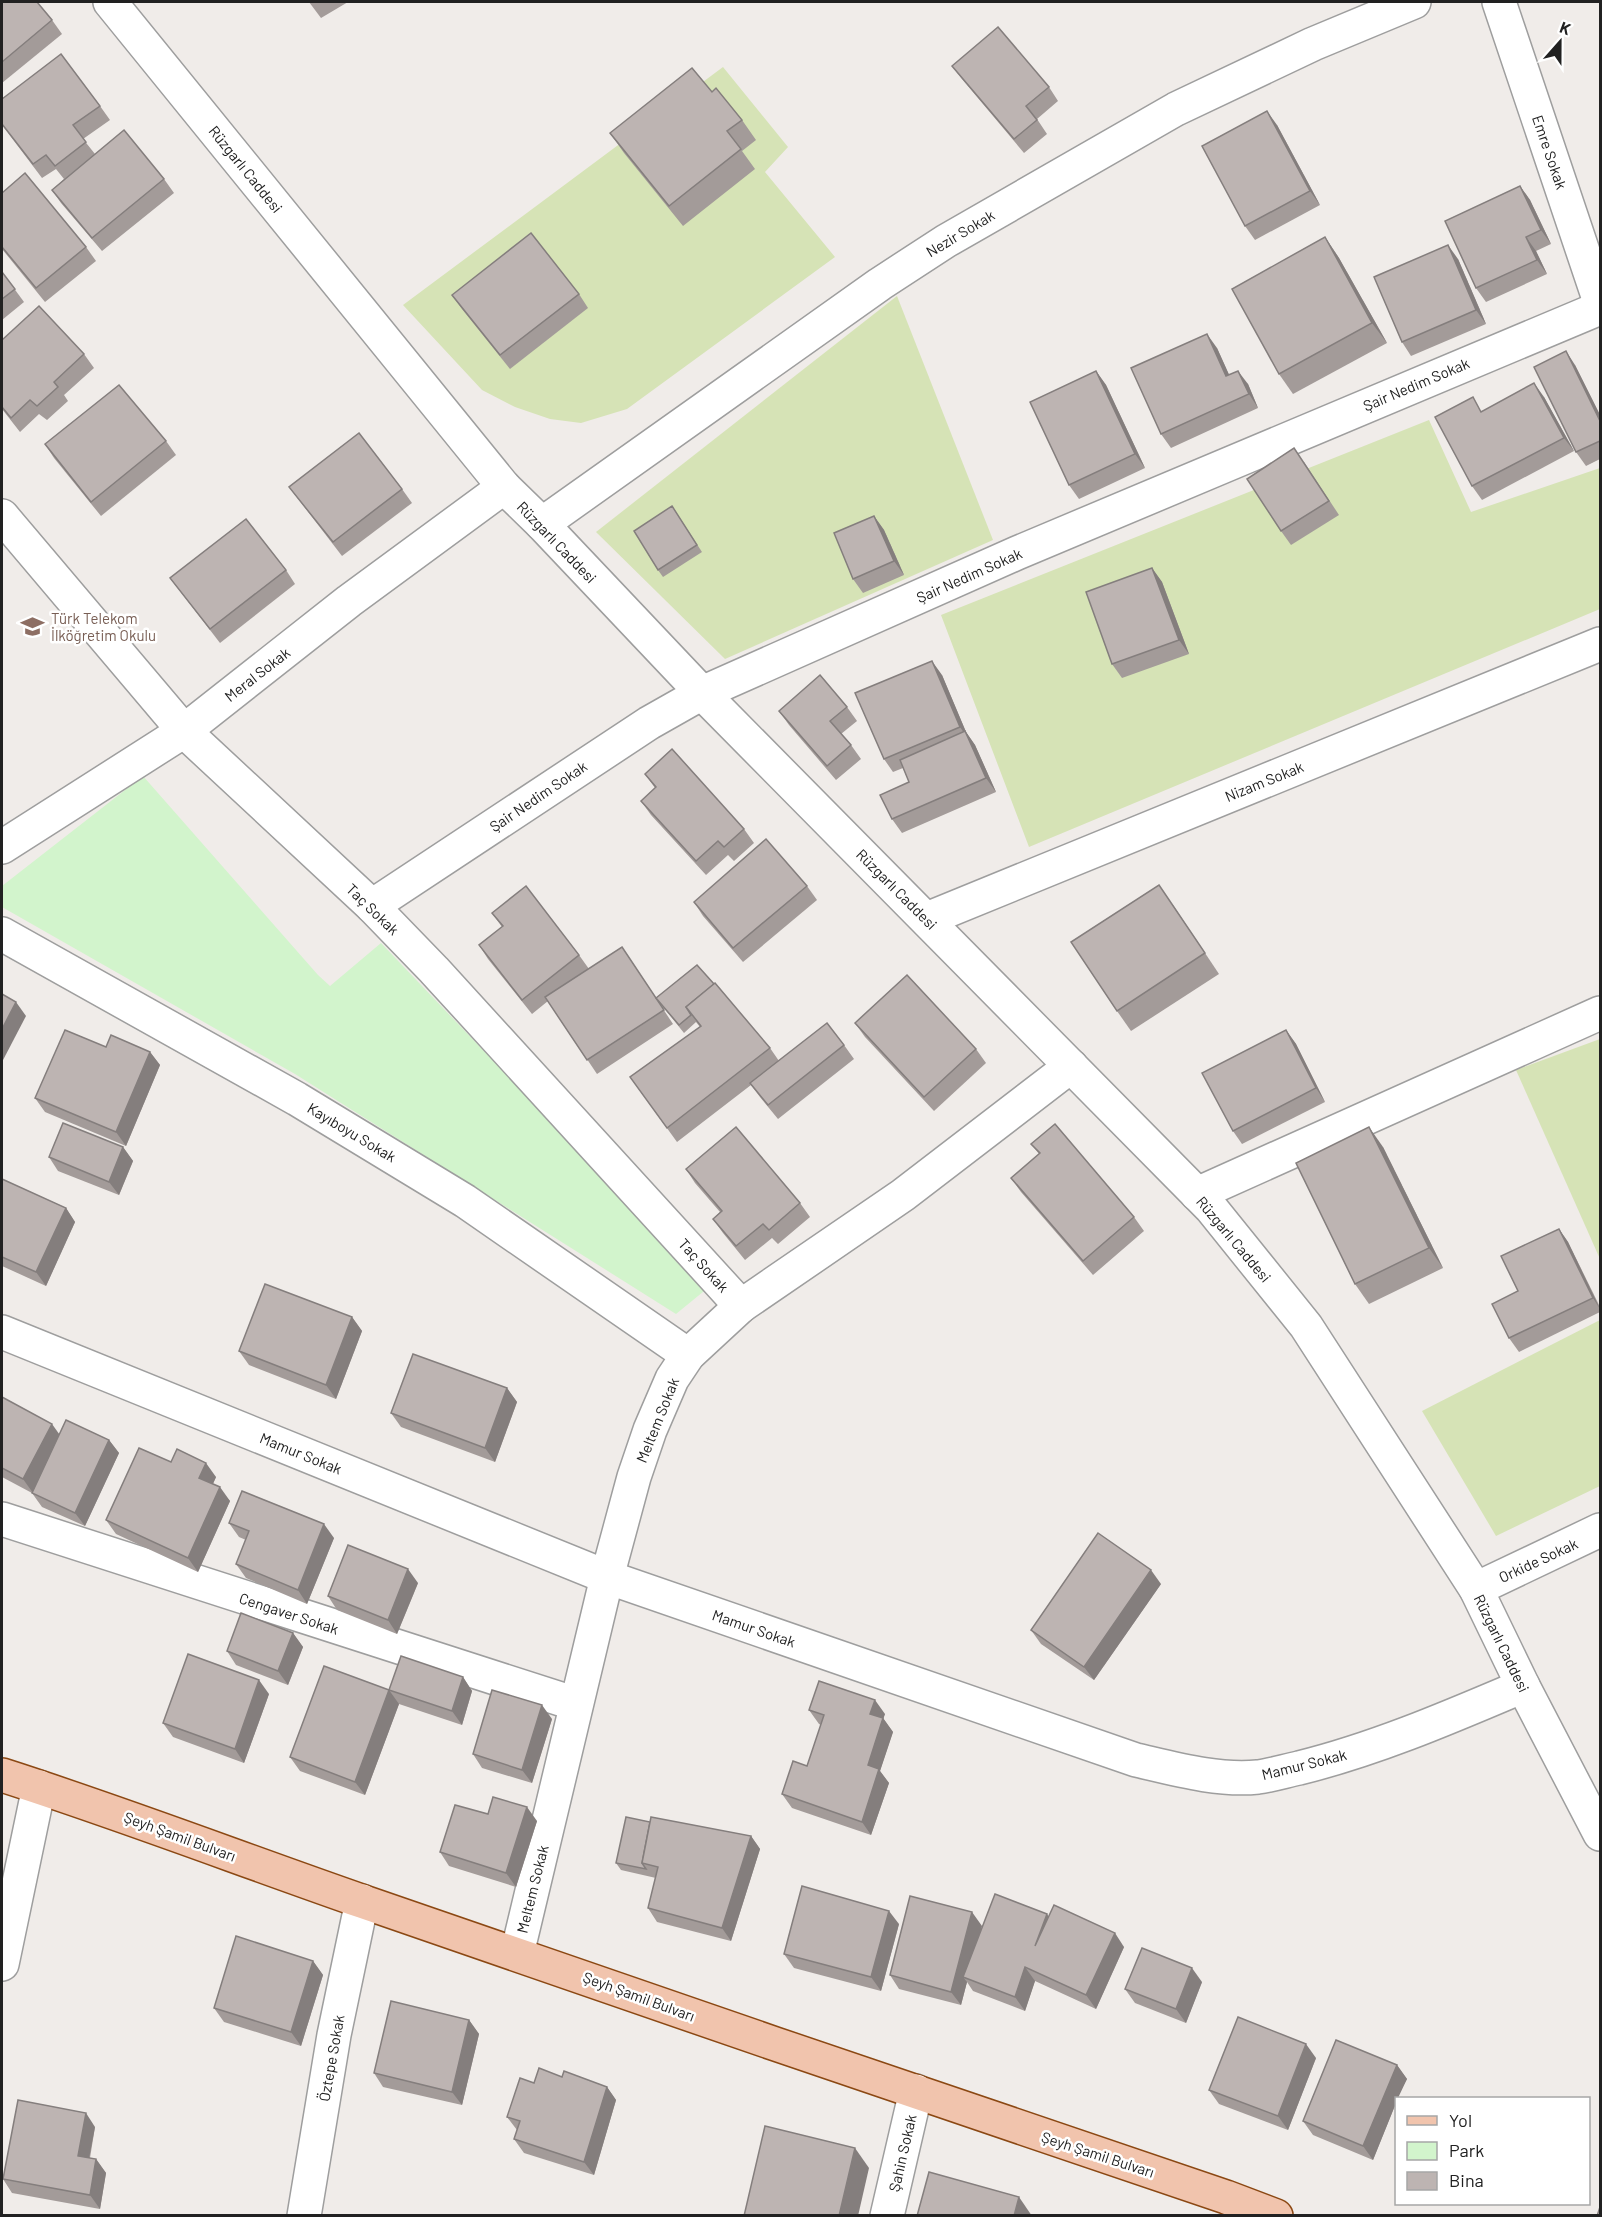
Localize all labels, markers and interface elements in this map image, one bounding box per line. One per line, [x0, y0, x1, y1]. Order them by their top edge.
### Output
north arrow [1530, 12, 1590, 72]
text: K [1557, 17, 1574, 38]
street label: Emre Sokak [1529, 112, 1571, 192]
street label: Rüzgarlı Caddesi [205, 122, 287, 216]
street label: Nezir Sokak [923, 205, 998, 260]
street label: Şair Nedim Sokak [1360, 353, 1472, 415]
street label: Rüzgarlı Caddesi [513, 497, 601, 587]
street label: Şair Nedim Sokak [913, 543, 1025, 606]
place label: Türk Telekom İlköğretim Okulu [51, 609, 156, 644]
school or university icon: Türk Telekom İlköğretim Okulu [20, 614, 46, 640]
street label: Meral Sokak [221, 643, 294, 705]
street label: Şair Nedim Sokak [486, 756, 591, 835]
street label: Nizam Sokak [1222, 757, 1306, 805]
street label: Rüzgarlı Caddesi [853, 845, 941, 933]
street label: Taç Sokak [343, 880, 403, 939]
street label: Kayıboyu Sokak [304, 1098, 400, 1166]
street label: Rüzgarlı Caddesi [1193, 1192, 1275, 1286]
street label: Taç Sokak [675, 1234, 733, 1296]
street label: Meltem Sokak [632, 1374, 682, 1465]
street label: Mamur Sokak [257, 1428, 345, 1478]
street label: Orkide Sokak [1496, 1534, 1581, 1586]
street label: Cengaver Sokak [237, 1588, 342, 1638]
street label: Rüzgarlı Caddesi [1471, 1591, 1533, 1695]
street label: Mamur Sokak [710, 1605, 798, 1651]
street label: Mamur Sokak [1260, 1745, 1349, 1783]
street label: Şeyh Şamil Bulvarı [122, 1807, 238, 1865]
street label: Meltem Sokak [512, 1843, 552, 1935]
street label: Şeyh Şamil Bulvarı [581, 1967, 697, 2025]
street label: Öztepe Sokak [315, 2013, 348, 2103]
legend [1395, 2097, 1590, 2205]
text: Yol [1449, 2109, 1472, 2131]
street label: Şahin Sokak [884, 2112, 920, 2193]
street label: Şeyh Şamil Bulvarı [1039, 2127, 1157, 2181]
text: Park [1449, 2139, 1484, 2161]
text: Bina [1449, 2169, 1484, 2191]

